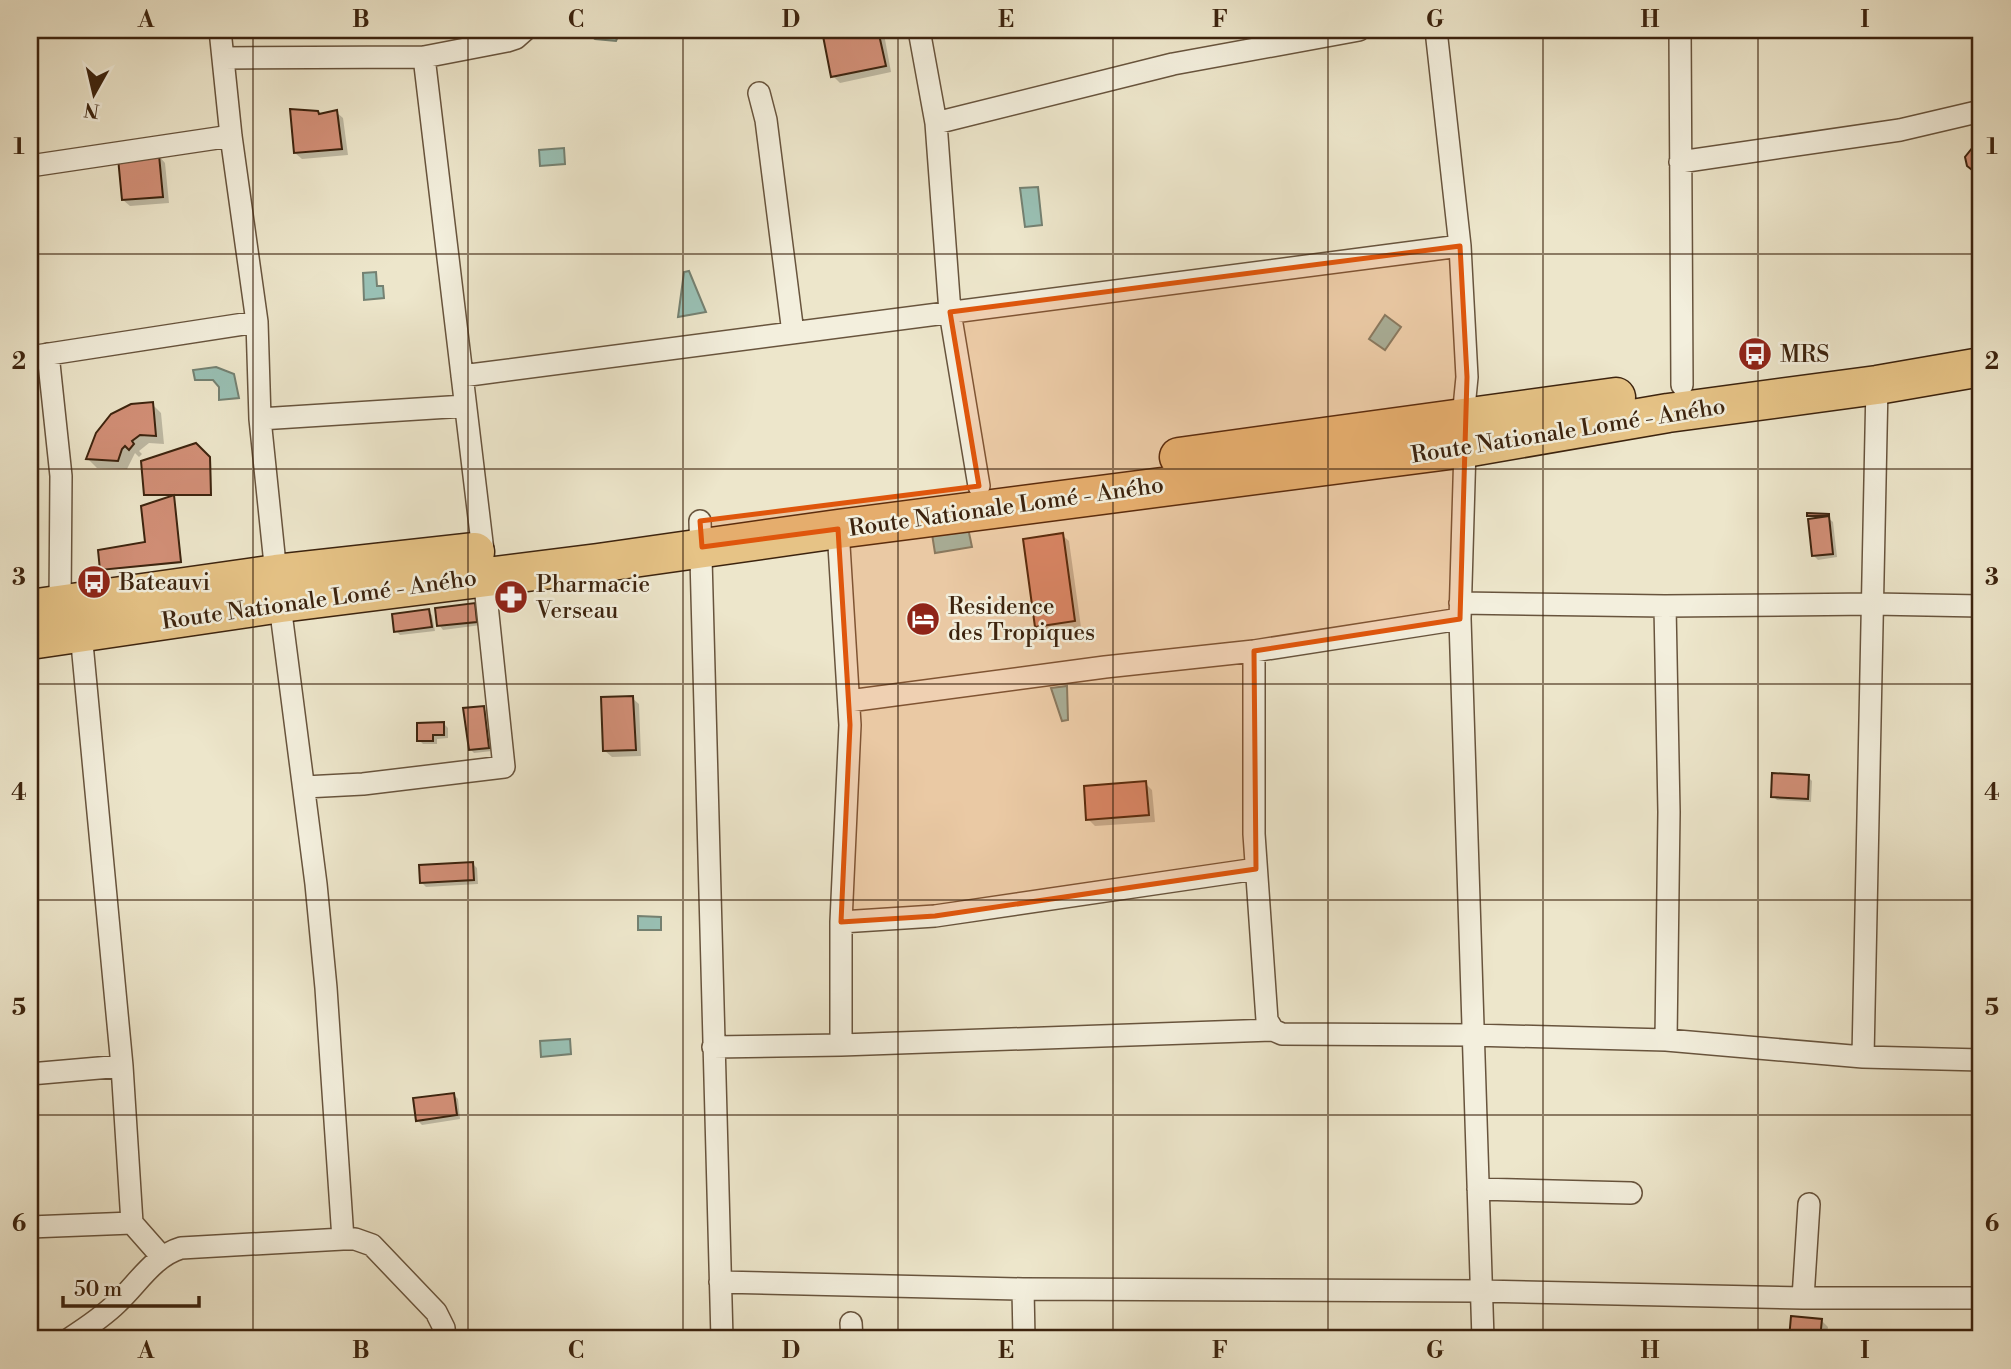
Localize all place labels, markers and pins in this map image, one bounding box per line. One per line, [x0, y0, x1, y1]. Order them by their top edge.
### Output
bus stop icon: MRS [1736, 335, 1774, 373]
place label: MRS [1780, 341, 1829, 369]
bus stop icon: Bateauvi [75, 563, 113, 601]
place label: Bateauvi [118, 569, 210, 597]
place label: Pharmacie Verseau [535, 571, 650, 625]
pharmacy icon: Pharmacie Verseau [492, 578, 530, 616]
place label: Residence des Tropiques [948, 593, 1095, 647]
hotel icon: Residence des Tropiques [904, 600, 942, 638]

